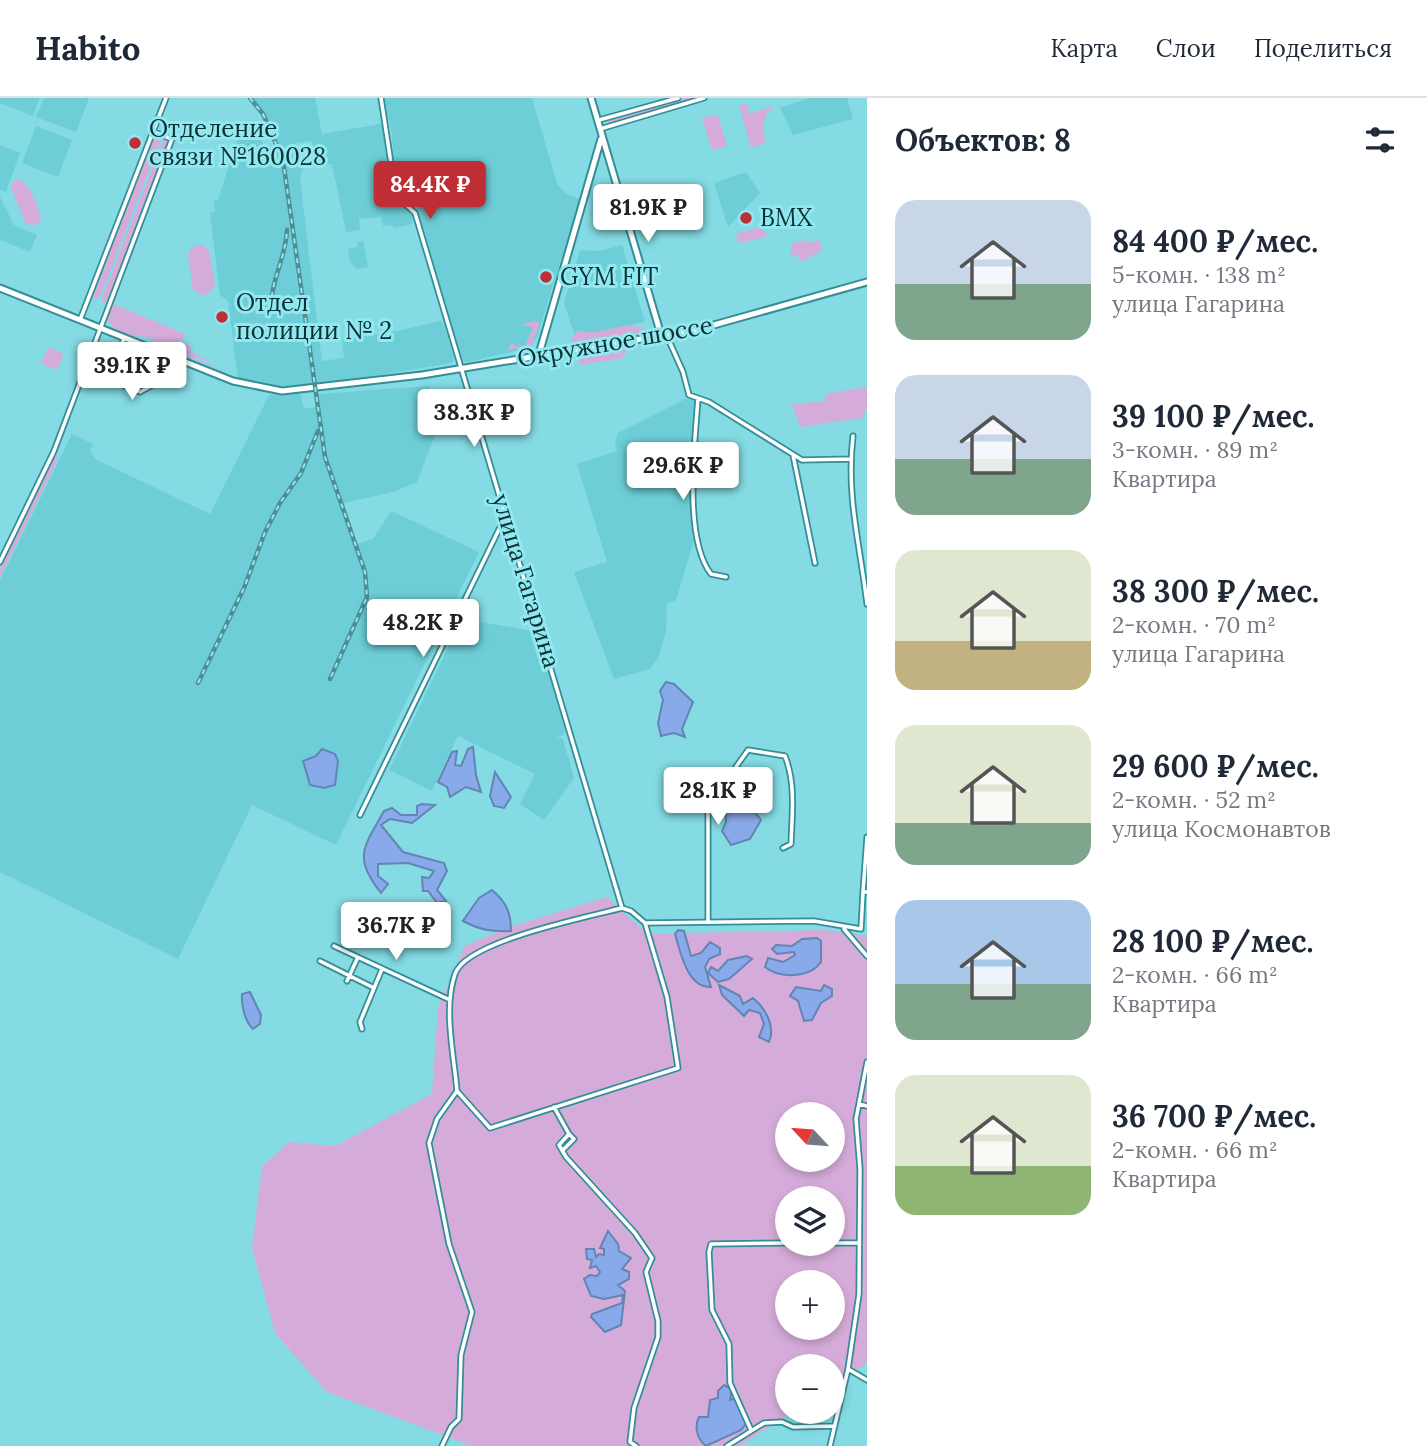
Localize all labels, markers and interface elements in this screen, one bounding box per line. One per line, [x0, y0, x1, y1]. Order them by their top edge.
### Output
text: Habito [35, 27, 140, 69]
text: Карта [1050, 33, 1118, 64]
text: Слои [1156, 33, 1216, 64]
text: Поделиться [1254, 33, 1392, 64]
place label: Отделение связи №160028 [149, 113, 326, 172]
text: Объектов: 8 [895, 121, 1071, 159]
icon: filters [1361, 121, 1399, 159]
marker: Отделение связи №160028 [127, 135, 143, 151]
pin: 84.4K ₽ [365, 162, 495, 221]
text: 84.4K ₽ [390, 169, 470, 198]
pin: 81.9K ₽ [583, 184, 713, 244]
text: 81.9K ₽ [609, 192, 687, 221]
place label: BMX [760, 202, 813, 233]
marker: BMX [738, 210, 754, 226]
text: 84 400 ₽/мес. [1112, 222, 1318, 260]
icon: home [951, 228, 1035, 312]
text: 5-комн. · 138 m² [1112, 260, 1286, 289]
place label: GYM FIT [560, 261, 658, 292]
marker: GYM FIT [538, 269, 554, 285]
place label: Отдел полиции № 2 [236, 287, 392, 346]
text: улица Гагарина [1112, 289, 1285, 318]
marker: Отдел полиции № 2 [214, 309, 230, 325]
street label: Окружное шоссе [515, 309, 715, 374]
pin: 39.1K ₽ [67, 342, 197, 402]
text: 39.1K ₽ [93, 350, 171, 379]
pin: 38.3K ₽ [409, 390, 539, 449]
text: 38.3K ₽ [434, 397, 514, 426]
text: 39 100 ₽/мес. [1112, 397, 1314, 435]
icon: home [951, 403, 1035, 487]
text: 3-комн. · 89 m² [1112, 435, 1278, 464]
pin: 29.6K ₽ [618, 442, 748, 502]
text: 29.6K ₽ [643, 450, 723, 479]
text: Квартира [1112, 464, 1217, 493]
street label: улица Гагарина [485, 490, 568, 672]
text: 38 300 ₽/мес. [1112, 572, 1319, 610]
icon: home [951, 578, 1035, 662]
pin: 48.2K ₽ [358, 600, 488, 659]
text: 48.2K ₽ [383, 607, 463, 636]
text: 2-комн. · 70 m² [1112, 610, 1276, 639]
text: улица Гагарина [1112, 639, 1285, 668]
text: 29 600 ₽/мес. [1112, 747, 1319, 785]
icon: home [951, 753, 1035, 837]
pin: 28.1K ₽ [653, 768, 783, 827]
text: 28.1K ₽ [680, 775, 756, 804]
text: 2-комн. · 52 m² [1112, 785, 1276, 814]
text: улица Космонавтов [1112, 814, 1331, 843]
pin: 36.7K ₽ [331, 902, 461, 962]
text: 36.7K ₽ [357, 910, 435, 939]
text: 28 100 ₽/мес. [1112, 922, 1313, 960]
icon: home [951, 928, 1035, 1012]
text: 2-комн. · 66 m² [1112, 960, 1278, 989]
text: Квартира [1112, 989, 1217, 1018]
text: 36 700 ₽/мес. [1112, 1097, 1316, 1135]
north arrow [775, 1102, 845, 1172]
map controls [775, 1102, 845, 1424]
icon: home [951, 1103, 1035, 1187]
text: 2-комн. · 66 m² [1112, 1135, 1278, 1164]
text: Квартира [1112, 1164, 1217, 1193]
button: layers [775, 1186, 845, 1256]
button: + [775, 1270, 845, 1340]
button: − [775, 1354, 845, 1424]

